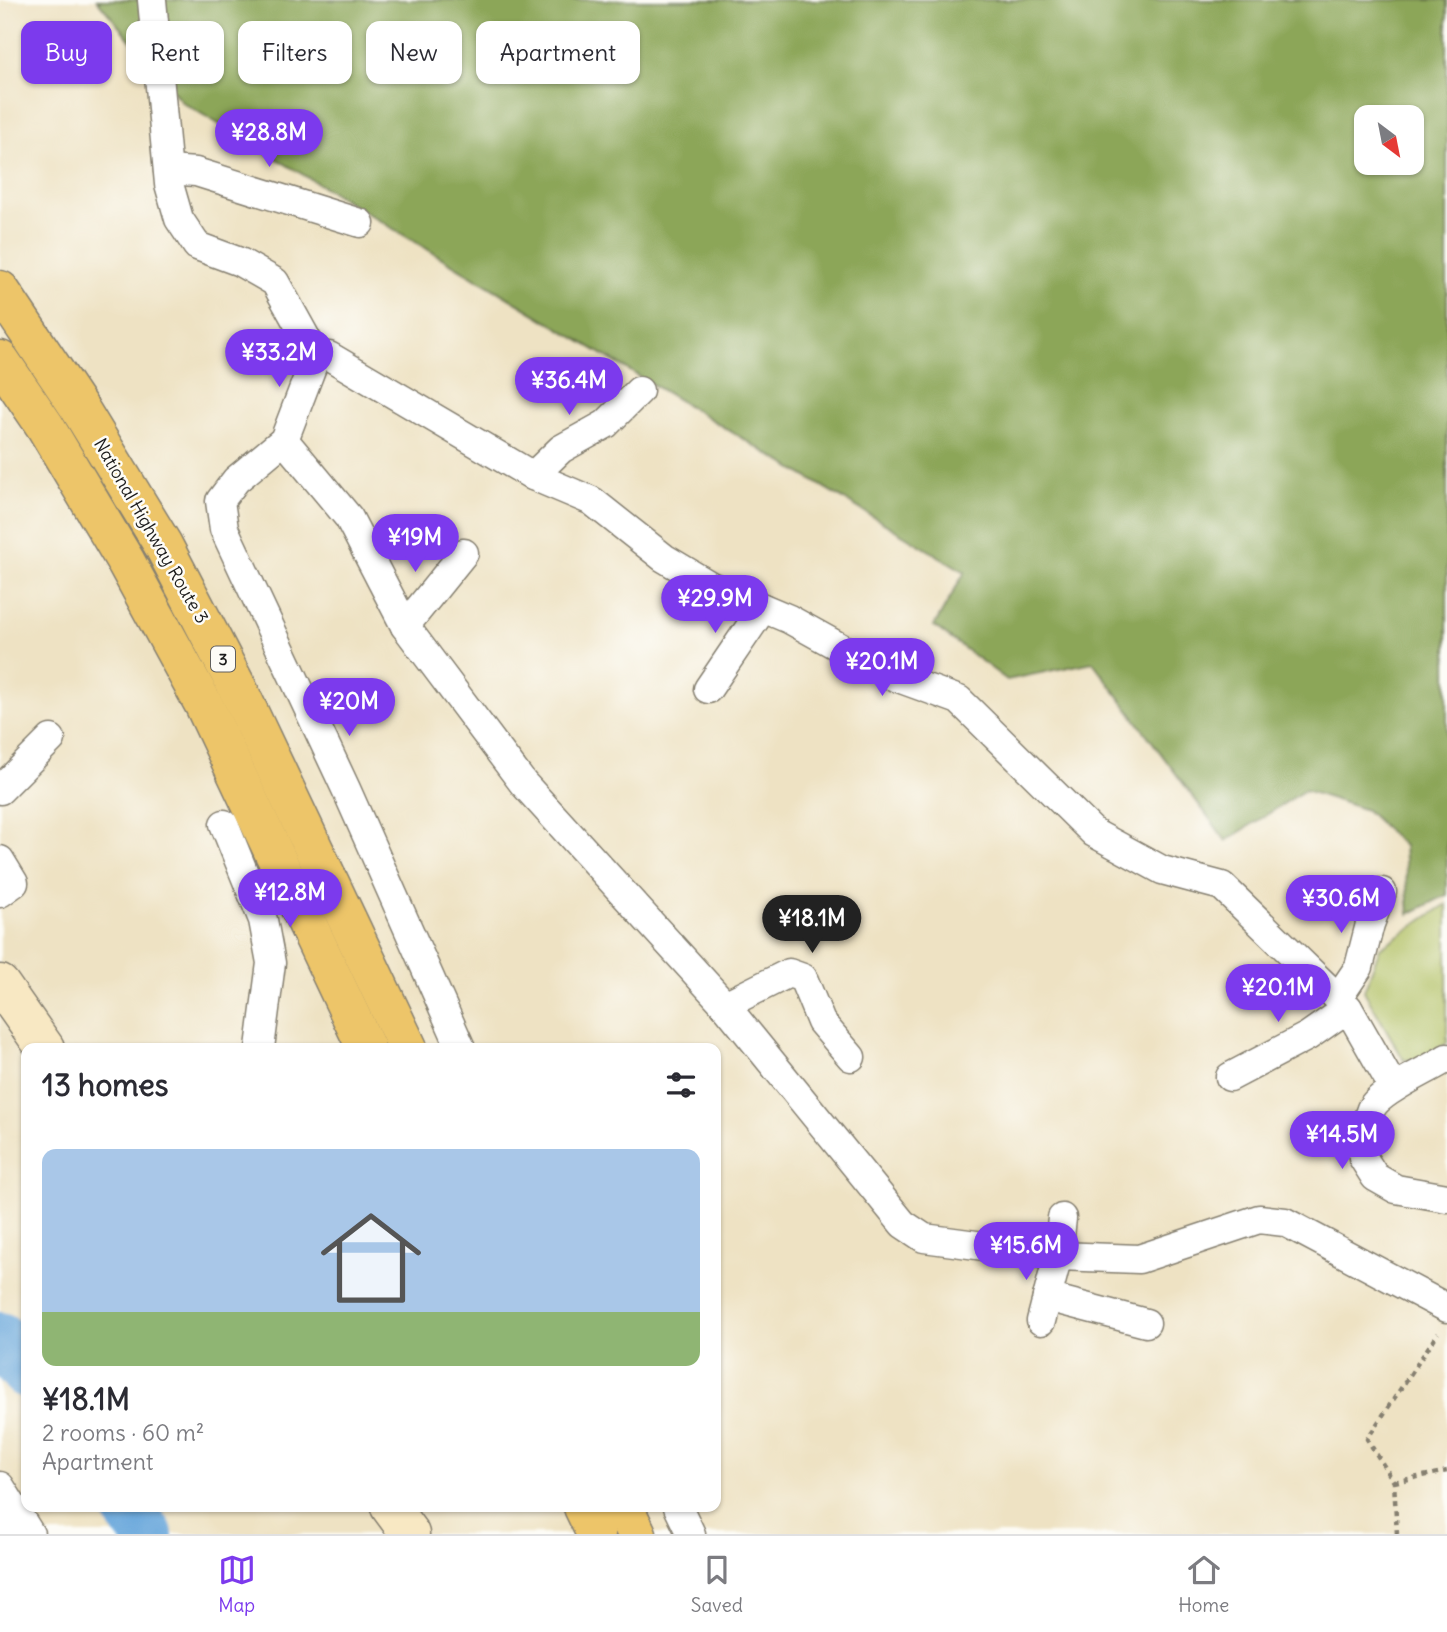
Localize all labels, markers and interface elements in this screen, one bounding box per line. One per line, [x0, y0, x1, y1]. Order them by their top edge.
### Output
chip: Buy [21, 21, 112, 84]
chip: Rent [126, 21, 224, 84]
chip: Filters [238, 21, 352, 84]
chip: New [366, 21, 462, 84]
chip: Apartment [476, 21, 640, 84]
north arrow [1354, 105, 1424, 175]
map controls [1354, 105, 1424, 175]
pin: ¥28.8M [212, 110, 326, 169]
text: ¥28.8M [231, 117, 307, 146]
pin: ¥33.2M [222, 330, 336, 389]
text: ¥33.2M [241, 337, 317, 366]
pin: ¥36.4M [512, 358, 626, 417]
text: ¥36.4M [531, 365, 607, 394]
street label: National Highway Route 3 [89, 434, 214, 627]
pin: ¥19M [374, 514, 456, 574]
text: ¥19M [388, 522, 442, 551]
pin: ¥29.9M [658, 576, 772, 635]
text: ¥29.9M [677, 583, 753, 612]
pin: ¥20.1M [825, 638, 939, 698]
road number: 3 [211, 646, 235, 672]
text: ¥20.1M [846, 646, 918, 675]
pin: ¥20M [308, 678, 390, 738]
text: ¥20M [319, 686, 379, 715]
pin: ¥12.8M [233, 870, 347, 929]
pin: ¥30.6M [1284, 876, 1398, 935]
text: ¥12.8M [254, 877, 326, 906]
text: ¥30.6M [1302, 883, 1380, 912]
pin: ¥18.1M [755, 895, 869, 955]
text: ¥18.1M [778, 903, 846, 932]
pin: ¥20.1M [1221, 964, 1335, 1024]
text: ¥20.1M [1242, 972, 1314, 1001]
text: 13 homes [42, 1066, 168, 1104]
icon: filters [662, 1066, 700, 1104]
pin: ¥14.5M [1285, 1112, 1399, 1171]
text: ¥14.5M [1306, 1119, 1378, 1148]
icon: home [308, 1195, 434, 1321]
pin: ¥15.6M [969, 1222, 1083, 1282]
text: ¥15.6M [990, 1230, 1062, 1259]
text: ¥18.1M [42, 1380, 130, 1418]
text: 2 rooms · 60 m² [42, 1418, 204, 1447]
text: Apartment [42, 1447, 154, 1476]
tab: Map [218, 1551, 256, 1617]
tab: Saved [691, 1551, 743, 1617]
tab: Home [1178, 1551, 1229, 1617]

